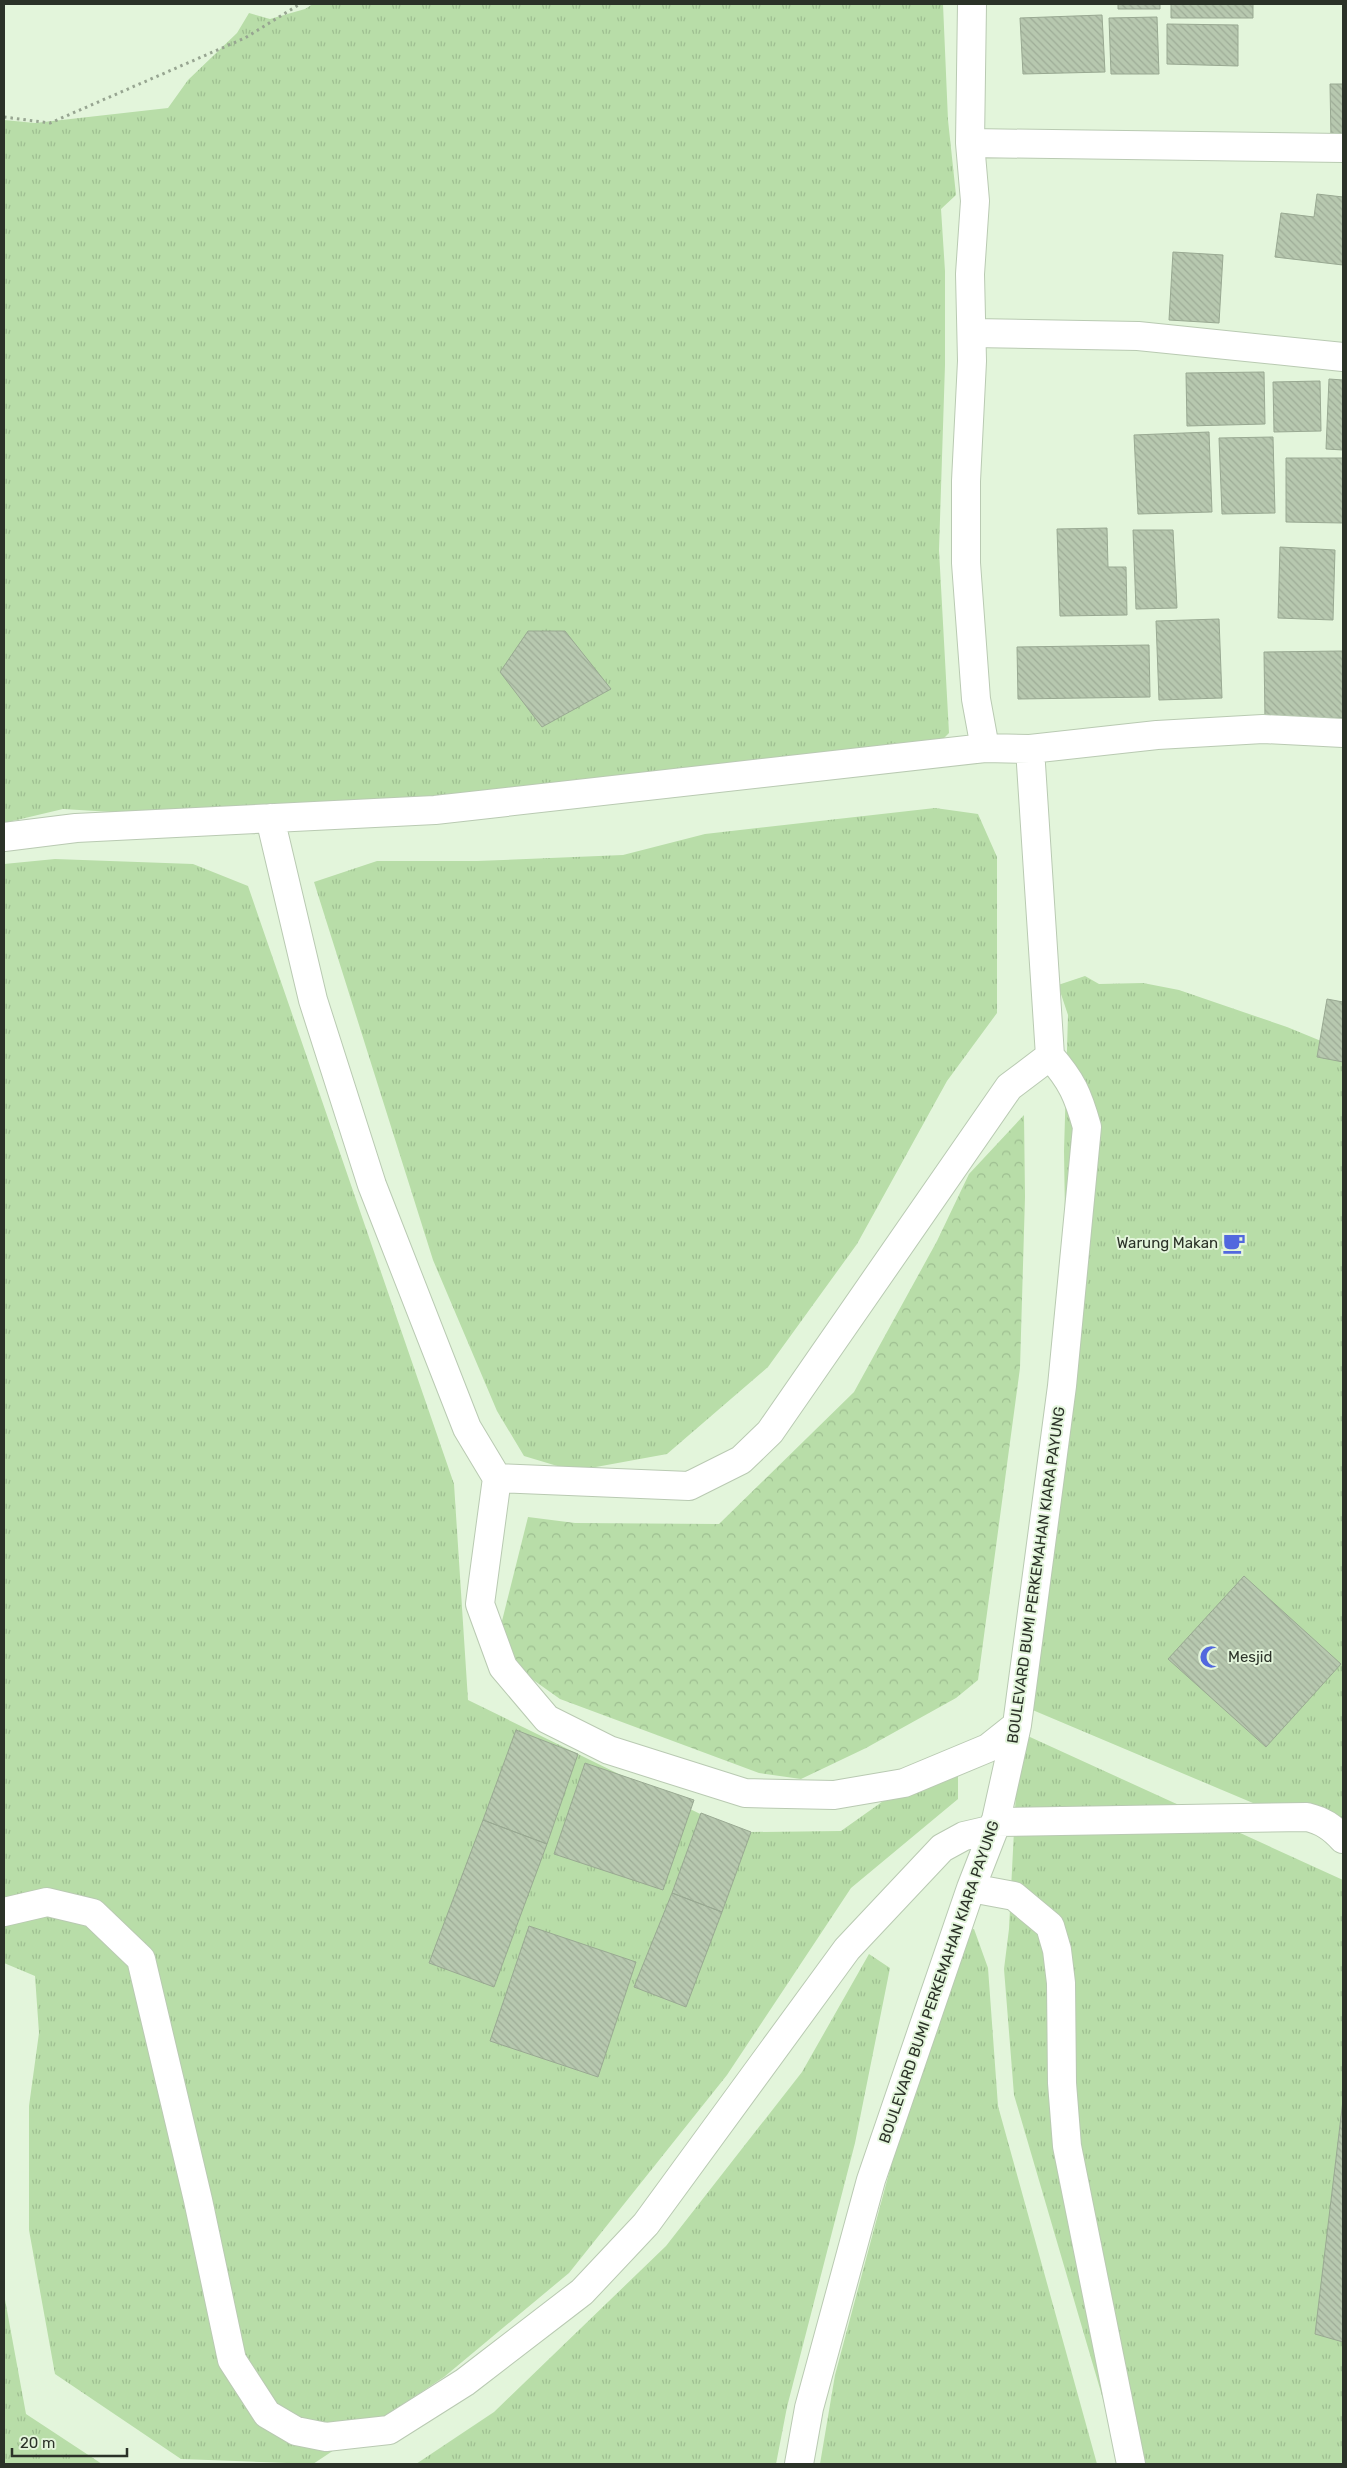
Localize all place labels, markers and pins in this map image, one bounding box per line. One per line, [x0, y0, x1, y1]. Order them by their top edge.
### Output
cafe icon: Warung Makan [1221, 1230, 1247, 1256]
place label: Warung Makan [1116, 1234, 1218, 1252]
mosque icon: Mesjid [1198, 1644, 1224, 1670]
place label: Mesjid [1228, 1648, 1272, 1666]

